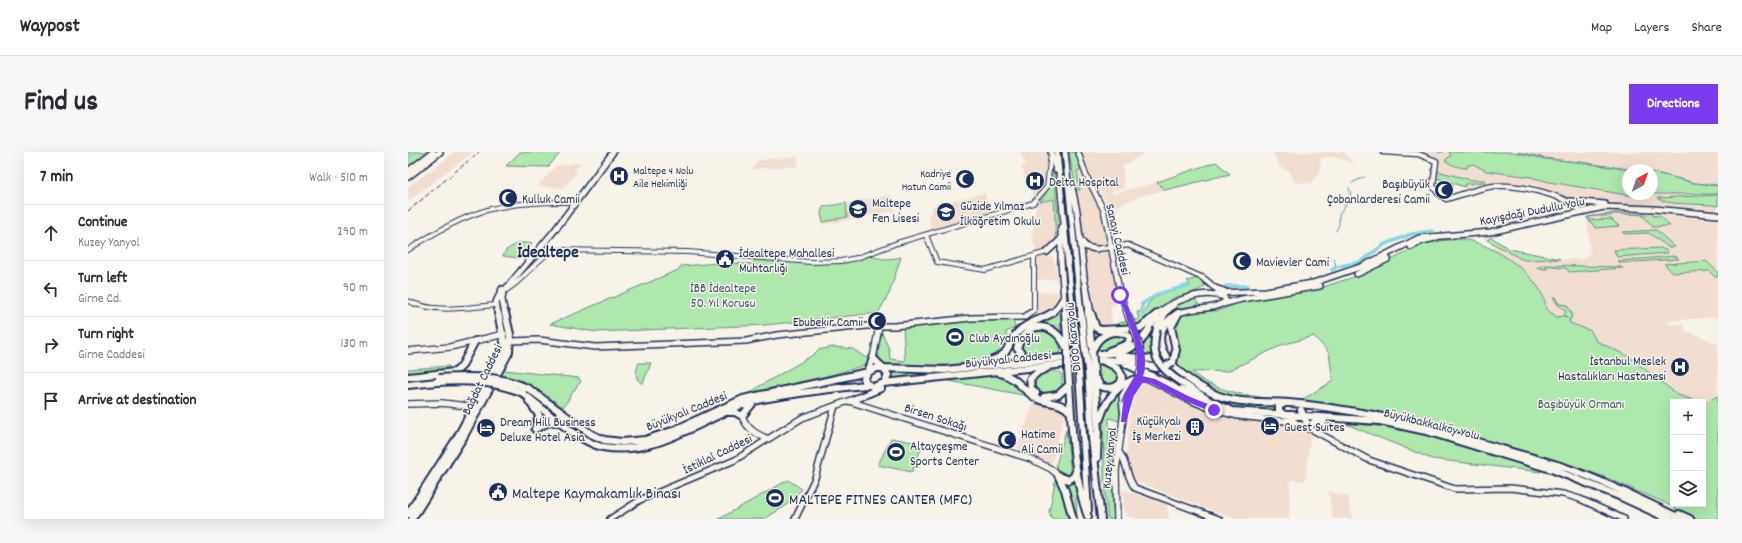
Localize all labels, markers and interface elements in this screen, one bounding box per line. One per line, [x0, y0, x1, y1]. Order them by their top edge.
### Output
text: Waypost [20, 14, 80, 41]
text: Map [1591, 18, 1612, 38]
text: Layers [1634, 18, 1669, 38]
text: Share [1691, 18, 1722, 38]
text: Find us [24, 84, 98, 124]
button: Directions [1629, 84, 1718, 124]
place label: Maltepe 4 Nolu Aile Hekimliği [633, 164, 694, 193]
north arrow [1622, 164, 1658, 200]
hospital icon: Maltepe 4 Nolu Aile Hekimliği [608, 165, 630, 187]
text: 7 min [40, 166, 73, 190]
place label: Kadriye Hatun Camii [902, 167, 951, 196]
mosque icon: Kadriye Hatun Camii [954, 168, 976, 190]
text: Walk · 510 m [309, 169, 368, 188]
hospital icon: Delta Hospital [1024, 170, 1046, 192]
place label: Delta Hospital [1049, 174, 1119, 193]
place label: Başıbüyük Çobanlarderesi Camii [1327, 176, 1431, 210]
mosque icon: Başıbüyük Çobanlarderesi Camii [1433, 179, 1455, 201]
mosque icon: Kulluk Camii [497, 187, 519, 209]
place label: Kulluk Camii [522, 191, 581, 210]
street label: Kayışdağı Dudullu Yolu [1478, 193, 1587, 232]
place label: Maltepe Fen Lisesi [872, 195, 920, 229]
school or university icon: Maltepe Fen Lisesi [847, 198, 869, 220]
place label: Güzide Yılmaz İlköğretim Okulu [960, 198, 1040, 232]
school or university icon: Güzide Yılmaz İlköğretim Okulu [935, 201, 957, 223]
street label: Sanayi Caddesi [1099, 202, 1134, 278]
text: Continue [78, 212, 127, 234]
icon: ahead [40, 222, 62, 244]
text: 290 m [337, 223, 368, 242]
text: Kuzey Yanyol [78, 234, 140, 253]
district label: İdealtepe [517, 242, 579, 266]
place label: İdealtepe Mahallesi Muhtarlığı [739, 245, 835, 279]
public building icon: İdealtepe Mahallesi Muhtarlığı [714, 248, 736, 270]
mosque icon: Mavievler Cami [1231, 250, 1253, 272]
place label: Mavievler Cami [1256, 254, 1330, 273]
text: Turn left [78, 268, 127, 290]
icon: left [40, 278, 62, 300]
text: 90 m [343, 279, 368, 298]
park label: İBB İdealtepe 50. Yıl Korusu [690, 280, 756, 314]
route start [1111, 286, 1129, 304]
text: Girne Cd. [78, 290, 121, 309]
street label: D100 Karayolu [1061, 301, 1088, 372]
mosque icon: Ebubekir Camii [866, 310, 888, 332]
place label: Ebubekir Camii [793, 314, 864, 333]
text: Turn right [78, 324, 134, 346]
sports icon: Club Aydınoğlu [944, 326, 966, 348]
place label: Club Aydınoğlu [969, 330, 1040, 349]
icon: right [40, 334, 62, 356]
text: 130 m [340, 335, 368, 354]
street label: Bağdat Caddesi [458, 341, 509, 419]
text: Girne Caddesi [78, 346, 145, 365]
street label: Büyükyalı Caddesi [964, 346, 1053, 374]
place label: İstanbul Meslek Hastalıkları Hastanesi [1558, 353, 1667, 387]
hospital icon: İstanbul Meslek Hastalıkları Hastanesi [1669, 356, 1691, 378]
street label: Büyükyalı Caddesi [643, 387, 731, 437]
icon: arrive [40, 390, 62, 412]
text: Arrive at destination [78, 390, 196, 412]
park label: Başıbüyük Ormanı [1538, 396, 1624, 415]
street label: Birsen Sokağı [902, 399, 969, 437]
map controls [1670, 399, 1706, 507]
button: + [1670, 399, 1706, 435]
route end [1205, 401, 1223, 419]
street label: Büyükbakkalköy Yolu [1381, 404, 1481, 447]
place label: Küçükyalı İş Merkezi [1132, 413, 1182, 447]
place label: Dream Hill Business Deluxe Hotel Asia [500, 414, 596, 448]
hotel icon: Guest Suites [1259, 415, 1281, 437]
building icon: Küçükyalı İş Merkezi [1184, 416, 1206, 438]
hotel icon: Dream Hill Business Deluxe Hotel Asia [475, 417, 497, 439]
place label: Guest Suites [1284, 419, 1345, 438]
place label: Hatime Ali Camii [1021, 426, 1063, 460]
street label: Kuzey Yanyol [1098, 427, 1123, 490]
mosque icon: Hatime Ali Camii [996, 429, 1018, 451]
street label: İstiklal Caddesi [680, 430, 757, 480]
button: − [1670, 435, 1706, 471]
place label: Altayçeşme Sports Center [910, 438, 979, 472]
sports icon: Altayçeşme Sports Center [885, 441, 907, 463]
button: layers [1670, 471, 1706, 507]
public building icon: Maltepe Kaymakamlık Binası [487, 481, 509, 503]
place label: Maltepe Kaymakamlık Binası [512, 483, 681, 506]
sports icon: MALTEPE FITNES CANTER (MFC) [764, 487, 786, 509]
place label: MALTEPE FITNES CANTER (MFC) [789, 489, 972, 512]

